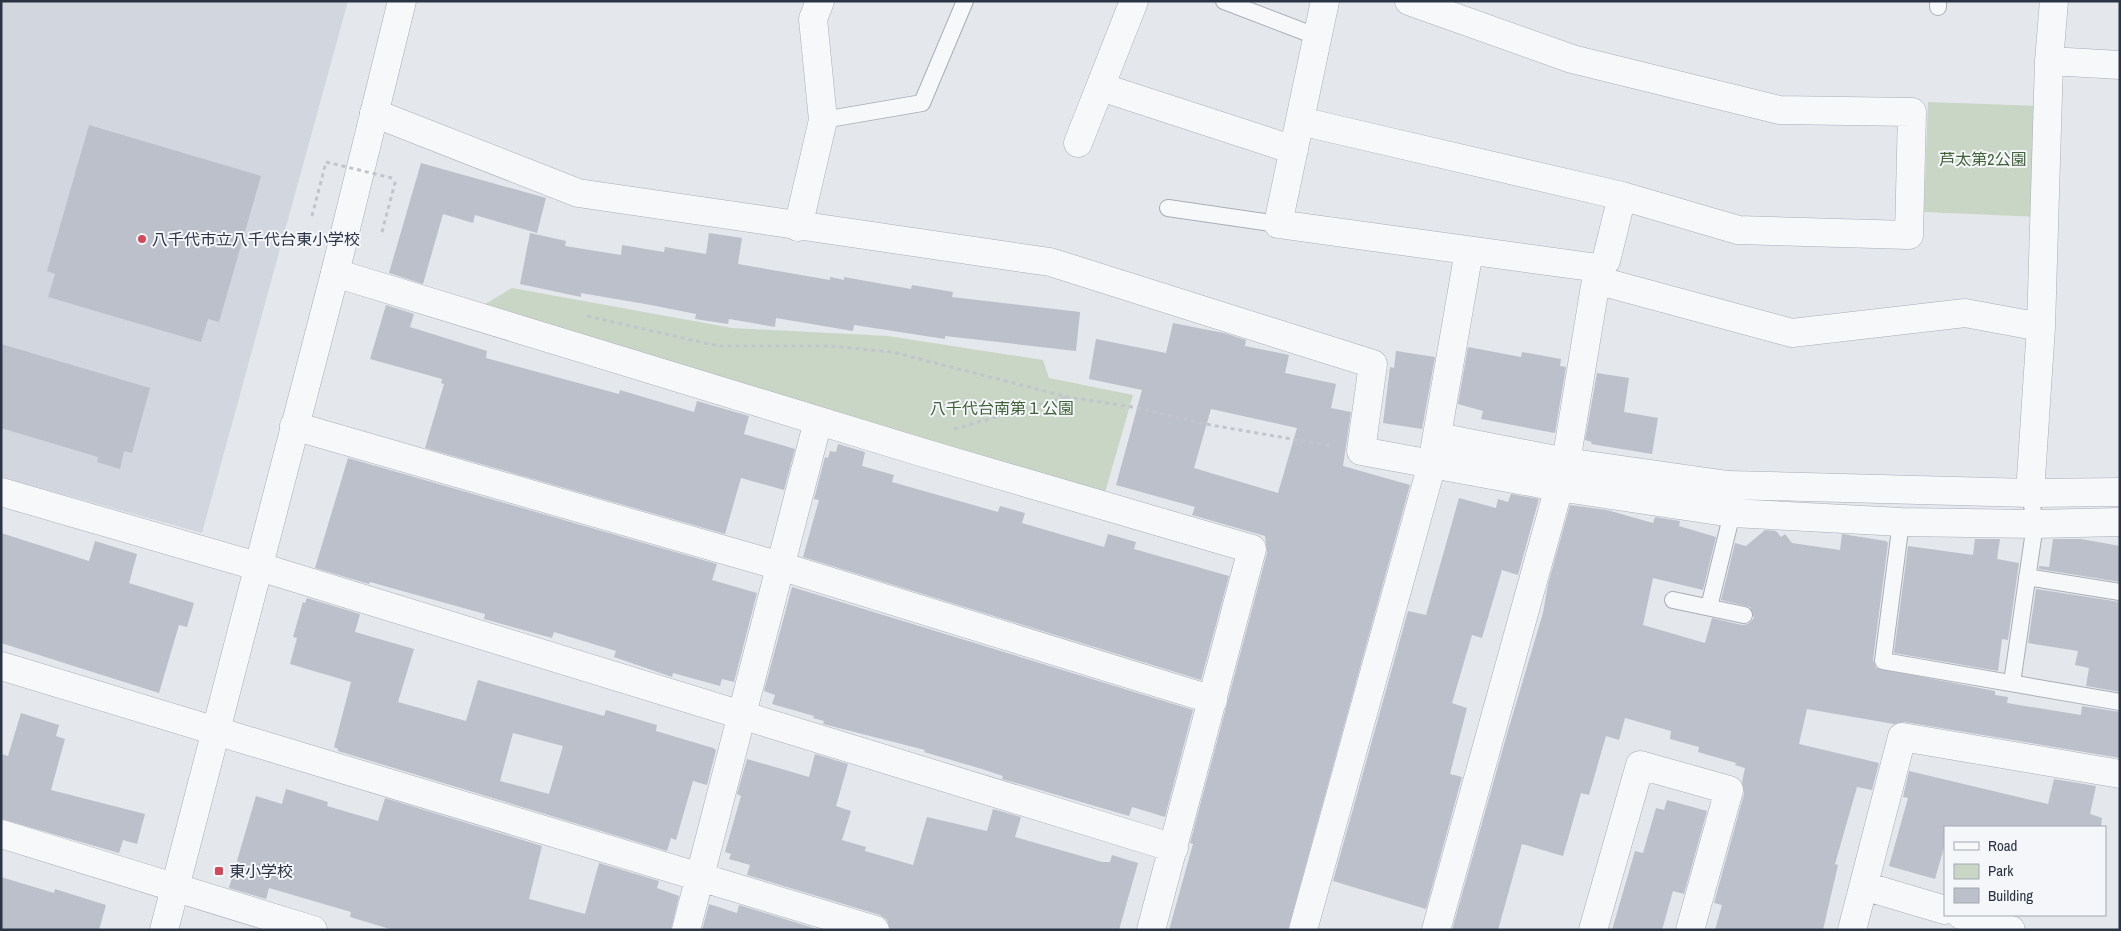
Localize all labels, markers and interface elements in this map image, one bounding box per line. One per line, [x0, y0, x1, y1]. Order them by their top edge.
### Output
park label: 芦太第2公園 [1939, 148, 2027, 170]
place label: 八千代市立八千代台東小学校 [152, 228, 360, 250]
marker: 八千代市立八千代台東小学校 [136, 233, 148, 245]
park label: 八千代台南第１公園 [930, 397, 1074, 419]
legend [1944, 826, 2106, 916]
text: Road [1988, 835, 2017, 856]
place label: 東小学校 [229, 860, 293, 882]
text: Park [1988, 860, 2014, 881]
marker: 東小学校 [213, 865, 225, 877]
text: Building [1988, 885, 2033, 906]

